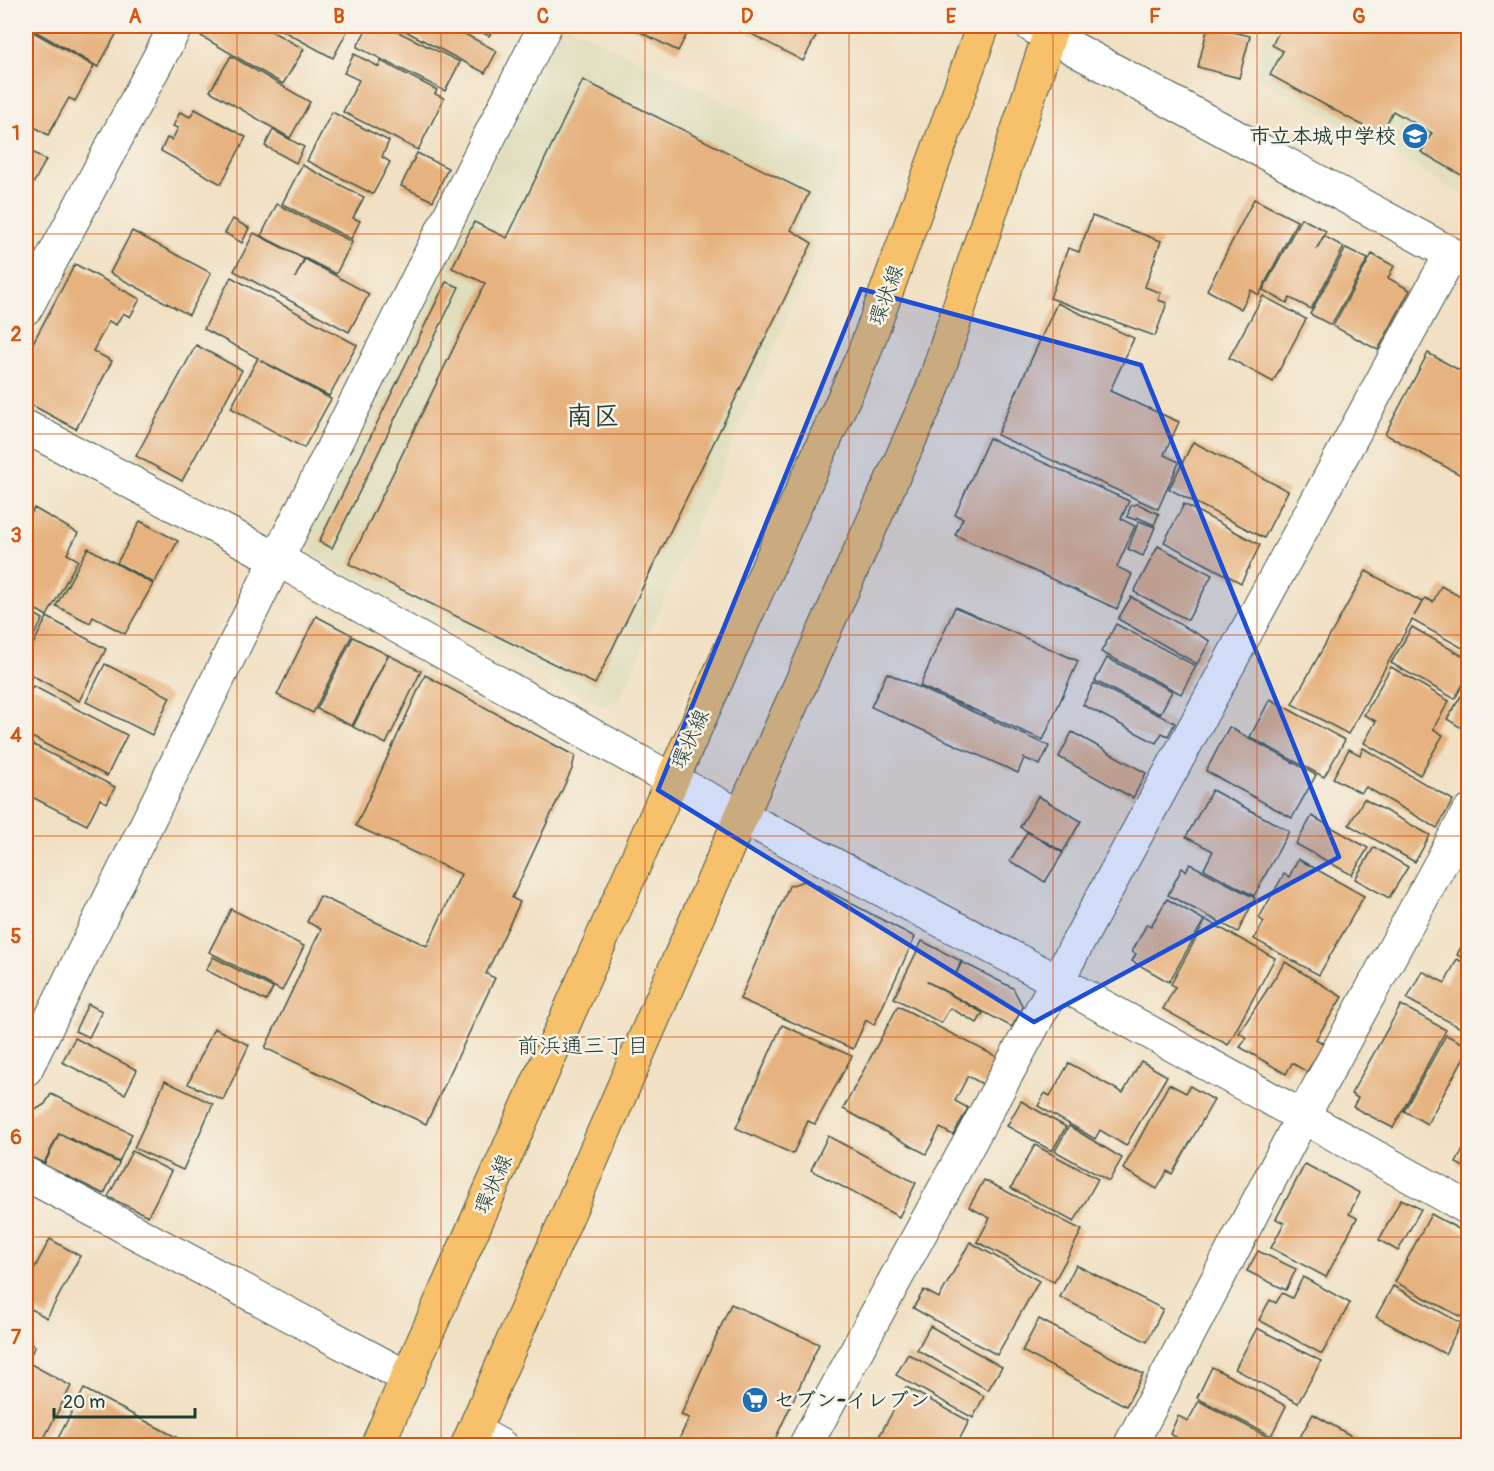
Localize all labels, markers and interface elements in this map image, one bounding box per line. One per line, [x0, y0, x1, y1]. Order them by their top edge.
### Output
text: A [129, 4, 142, 29]
text: B [333, 4, 345, 29]
text: C [537, 4, 549, 29]
text: D [741, 4, 754, 29]
text: E [946, 4, 957, 29]
text: F [1149, 4, 1161, 29]
text: G [1352, 4, 1366, 29]
text: 1 [12, 121, 20, 146]
school or university icon: 市立本城中学校 [1400, 121, 1430, 151]
place label: 市立本城中学校 [1249, 123, 1396, 150]
street label: 環状線 [863, 261, 910, 329]
text: 2 [10, 322, 22, 347]
district label: 南区 [566, 400, 620, 433]
text: 3 [10, 523, 22, 548]
street label: 環状線 [665, 705, 716, 773]
text: 4 [10, 723, 22, 748]
text: 5 [11, 924, 22, 949]
district label: 前浜通三丁目 [517, 1032, 649, 1060]
text: 6 [10, 1125, 22, 1150]
street label: 環状線 [468, 1150, 519, 1218]
text: 7 [11, 1325, 22, 1350]
scale bar [54, 1381, 195, 1419]
supermarket icon: セブン-イレブン [740, 1385, 770, 1415]
place label: セブン-イレブン [774, 1387, 930, 1414]
text: 20 m [63, 1391, 105, 1414]

